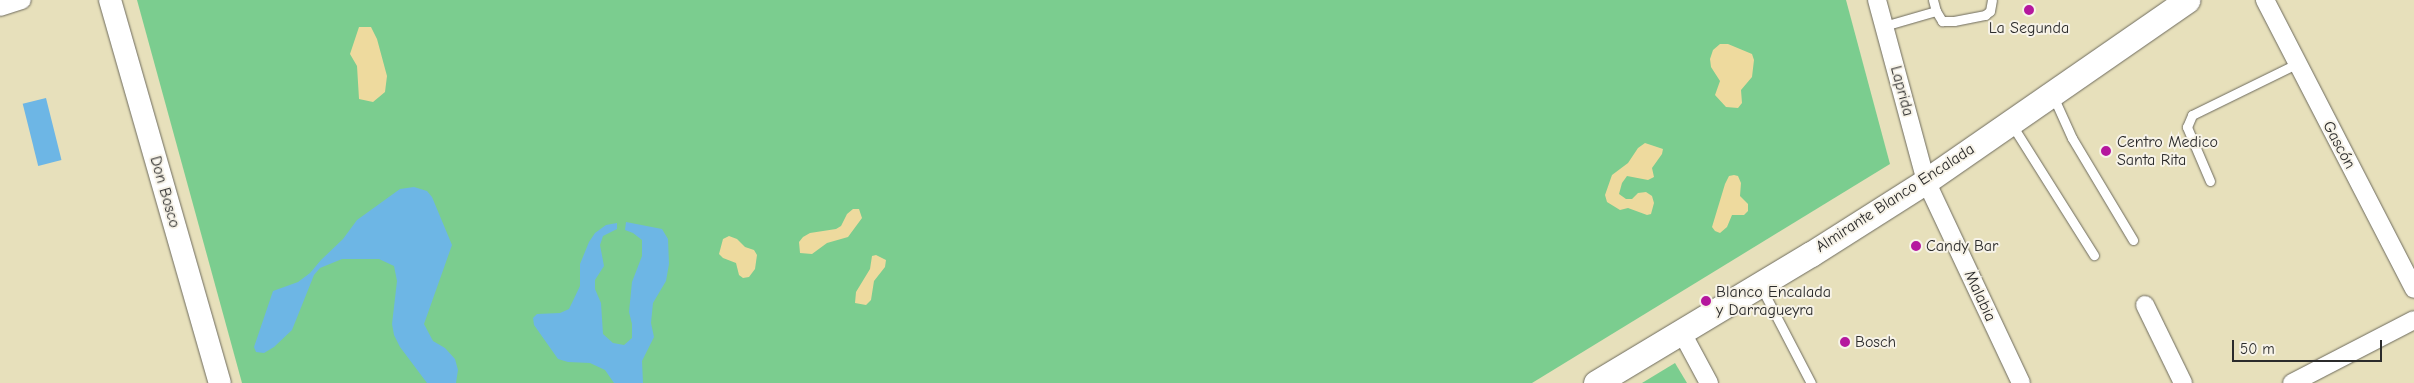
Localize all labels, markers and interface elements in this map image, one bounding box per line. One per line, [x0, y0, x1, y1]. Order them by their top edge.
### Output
marker: La Segunda [2023, 4, 2035, 16]
place label: La Segunda [1989, 18, 2069, 38]
street label: Laprida [1886, 64, 1918, 118]
street label: Gascón [2318, 118, 2360, 172]
place label: Centro Medico Santa Rita [2117, 132, 2218, 170]
street label: Almirante Blanco Encalada [1812, 139, 1978, 257]
marker: Centro Medico Santa Rita [2099, 144, 2113, 158]
street label: Don Bosco [146, 154, 184, 230]
place label: Candy Bar [1926, 236, 1998, 256]
marker: Candy Bar [1910, 240, 1922, 252]
street label: Malabia [1960, 268, 2000, 324]
place label: Blanco Encalada y Darragueyra [1716, 282, 1831, 320]
marker: Blanco Encalada y Darragueyra [1700, 295, 1712, 307]
scale bar [2234, 330, 2384, 362]
place label: Bosch [1855, 332, 1896, 352]
marker: Bosch [1839, 336, 1851, 348]
text: 50 m [2240, 340, 2275, 358]

